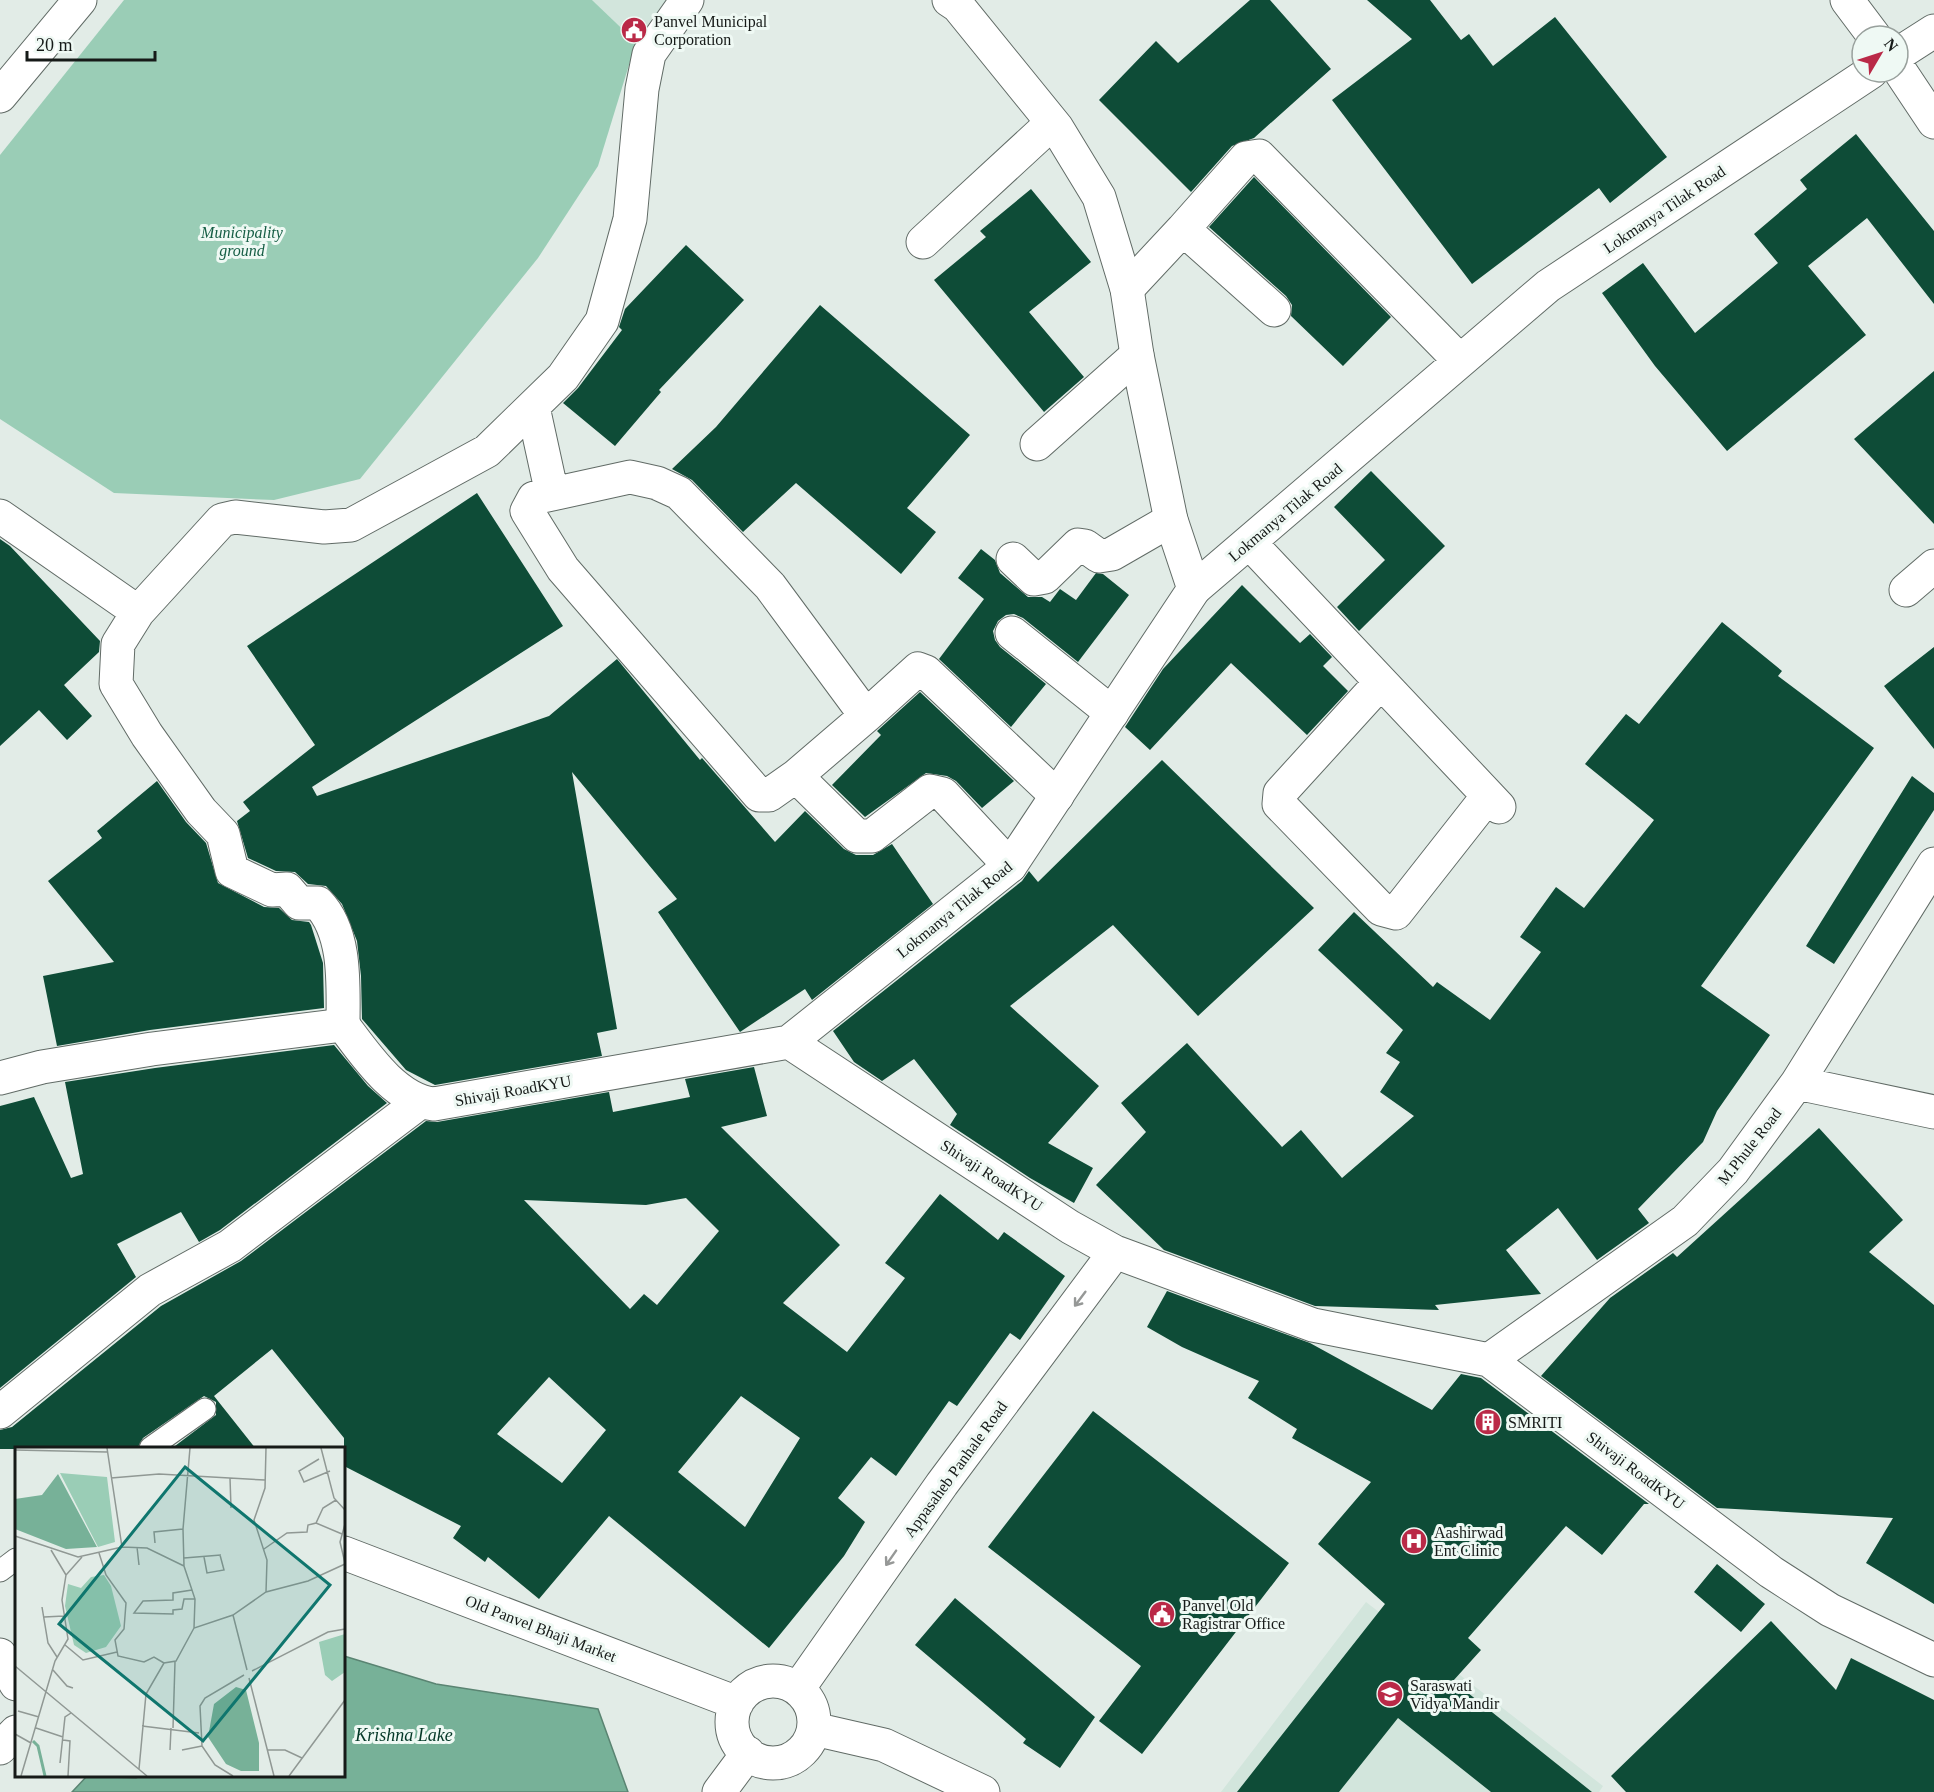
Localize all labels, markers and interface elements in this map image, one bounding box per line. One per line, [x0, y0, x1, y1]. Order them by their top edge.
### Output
place label: Panvel Municipal Corporation [654, 13, 768, 49]
public building icon: Panvel Municipal Corporation [619, 15, 649, 45]
scale bar [27, 24, 154, 62]
north arrow [1850, 24, 1910, 84]
text: 20 m [36, 35, 73, 55]
text: N [1881, 35, 1902, 55]
street label: Lokmanya Tilak Road [1600, 162, 1729, 257]
park label: Municipality ground [200, 224, 284, 260]
street label: Lokmanya Tilak Road [1225, 460, 1346, 566]
street label: Lokmanya Tilak Road [893, 858, 1016, 962]
street label: Shivaji RoadKYU [454, 1072, 573, 1110]
street label: M.Phule Road [1714, 1105, 1785, 1188]
street label: Shivaji RoadKYU [937, 1136, 1046, 1216]
one-way arrow [1074, 1290, 1086, 1306]
street label: Appasaheb Panhale Road [900, 1398, 1011, 1541]
building icon: SMRITI [1473, 1407, 1503, 1437]
place label: SMRITI [1508, 1414, 1562, 1431]
street label: Shivaji RoadKYU [1583, 1428, 1688, 1514]
inset map [15, 1447, 345, 1777]
place label: Aashirwad Ent Clinic [1434, 1524, 1503, 1559]
hospital icon: Aashirwad Ent Clinic [1399, 1526, 1429, 1556]
one-way arrow [885, 1549, 897, 1565]
street label: Old Panvel Bhaji Market [463, 1592, 619, 1666]
place label: Panvel Old Ragistrar Office [1182, 1597, 1285, 1633]
public building icon: Panvel Old Ragistrar Office [1147, 1599, 1177, 1629]
place label: Saraswati Vidya Mandir [1410, 1677, 1500, 1713]
school or university icon: Saraswati Vidya Mandir [1375, 1679, 1405, 1709]
water label: Krishna Lake [354, 1725, 453, 1745]

